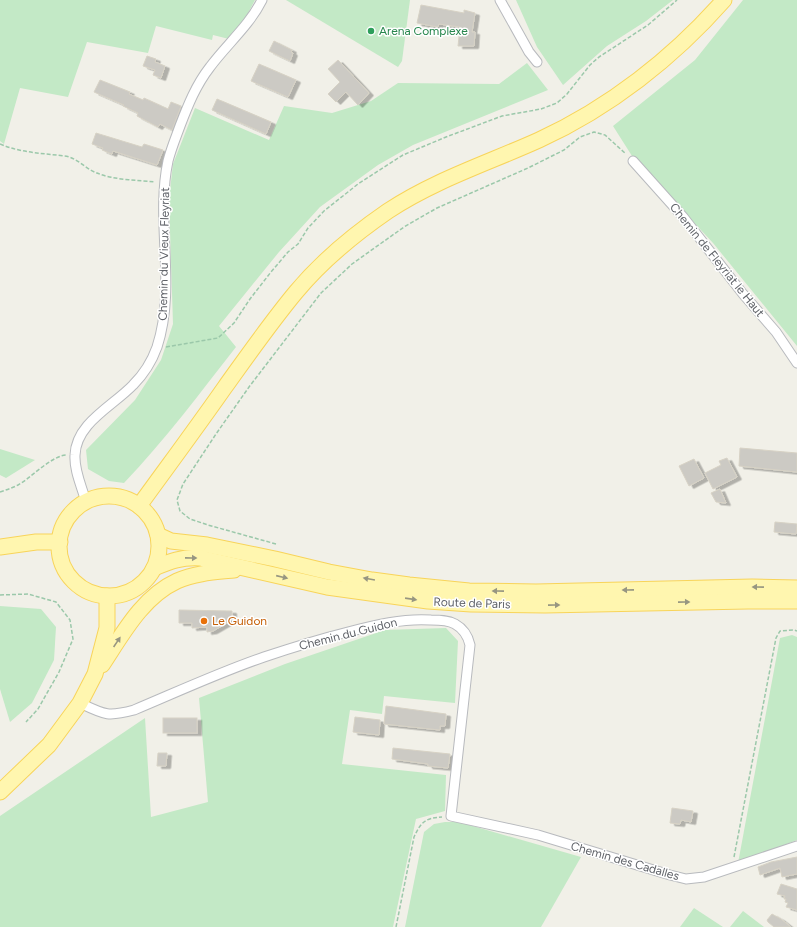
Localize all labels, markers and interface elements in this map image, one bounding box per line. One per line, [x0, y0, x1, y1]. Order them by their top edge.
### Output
place label: Arena Complexe [379, 24, 468, 38]
marker: Arena Complexe [366, 26, 376, 36]
street label: Chemin du Vieux Fleyriat [156, 187, 172, 321]
street label: Chemin de Fleyriat le Haut [667, 200, 767, 320]
one-way arrow [185, 554, 197, 561]
one-way arrow [276, 575, 289, 581]
one-way arrow [363, 576, 375, 582]
one-way arrow [751, 584, 764, 590]
one-way arrow [621, 587, 634, 593]
one-way arrow [491, 588, 504, 594]
street label: Route de Paris [433, 595, 511, 611]
one-way arrow [405, 596, 417, 602]
one-way arrow [678, 599, 691, 605]
one-way arrow [548, 602, 561, 608]
place label: Le Guidon [212, 614, 267, 628]
street label: Chemin du Guidon [298, 615, 399, 653]
marker: Le Guidon [199, 616, 209, 626]
one-way arrow [113, 637, 121, 647]
street label: Chemin des Cadalles [569, 839, 681, 883]

